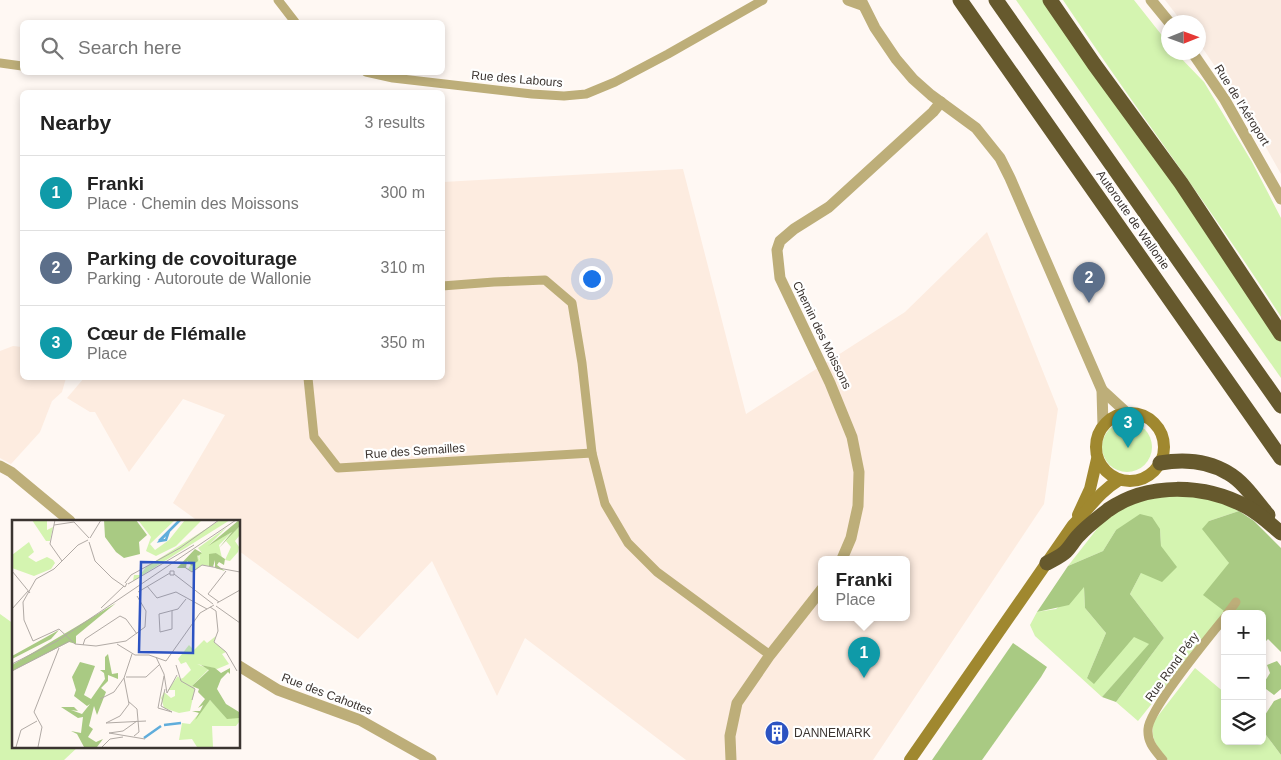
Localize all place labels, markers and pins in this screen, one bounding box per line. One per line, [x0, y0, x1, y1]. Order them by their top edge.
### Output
pin: 2 [1073, 262, 1105, 303]
pin: 3 [1112, 407, 1144, 448]
pin: 1 [848, 637, 880, 678]
building icon: DANNEMARK [764, 720, 790, 746]
place label: DANNEMARK [794, 726, 871, 740]

